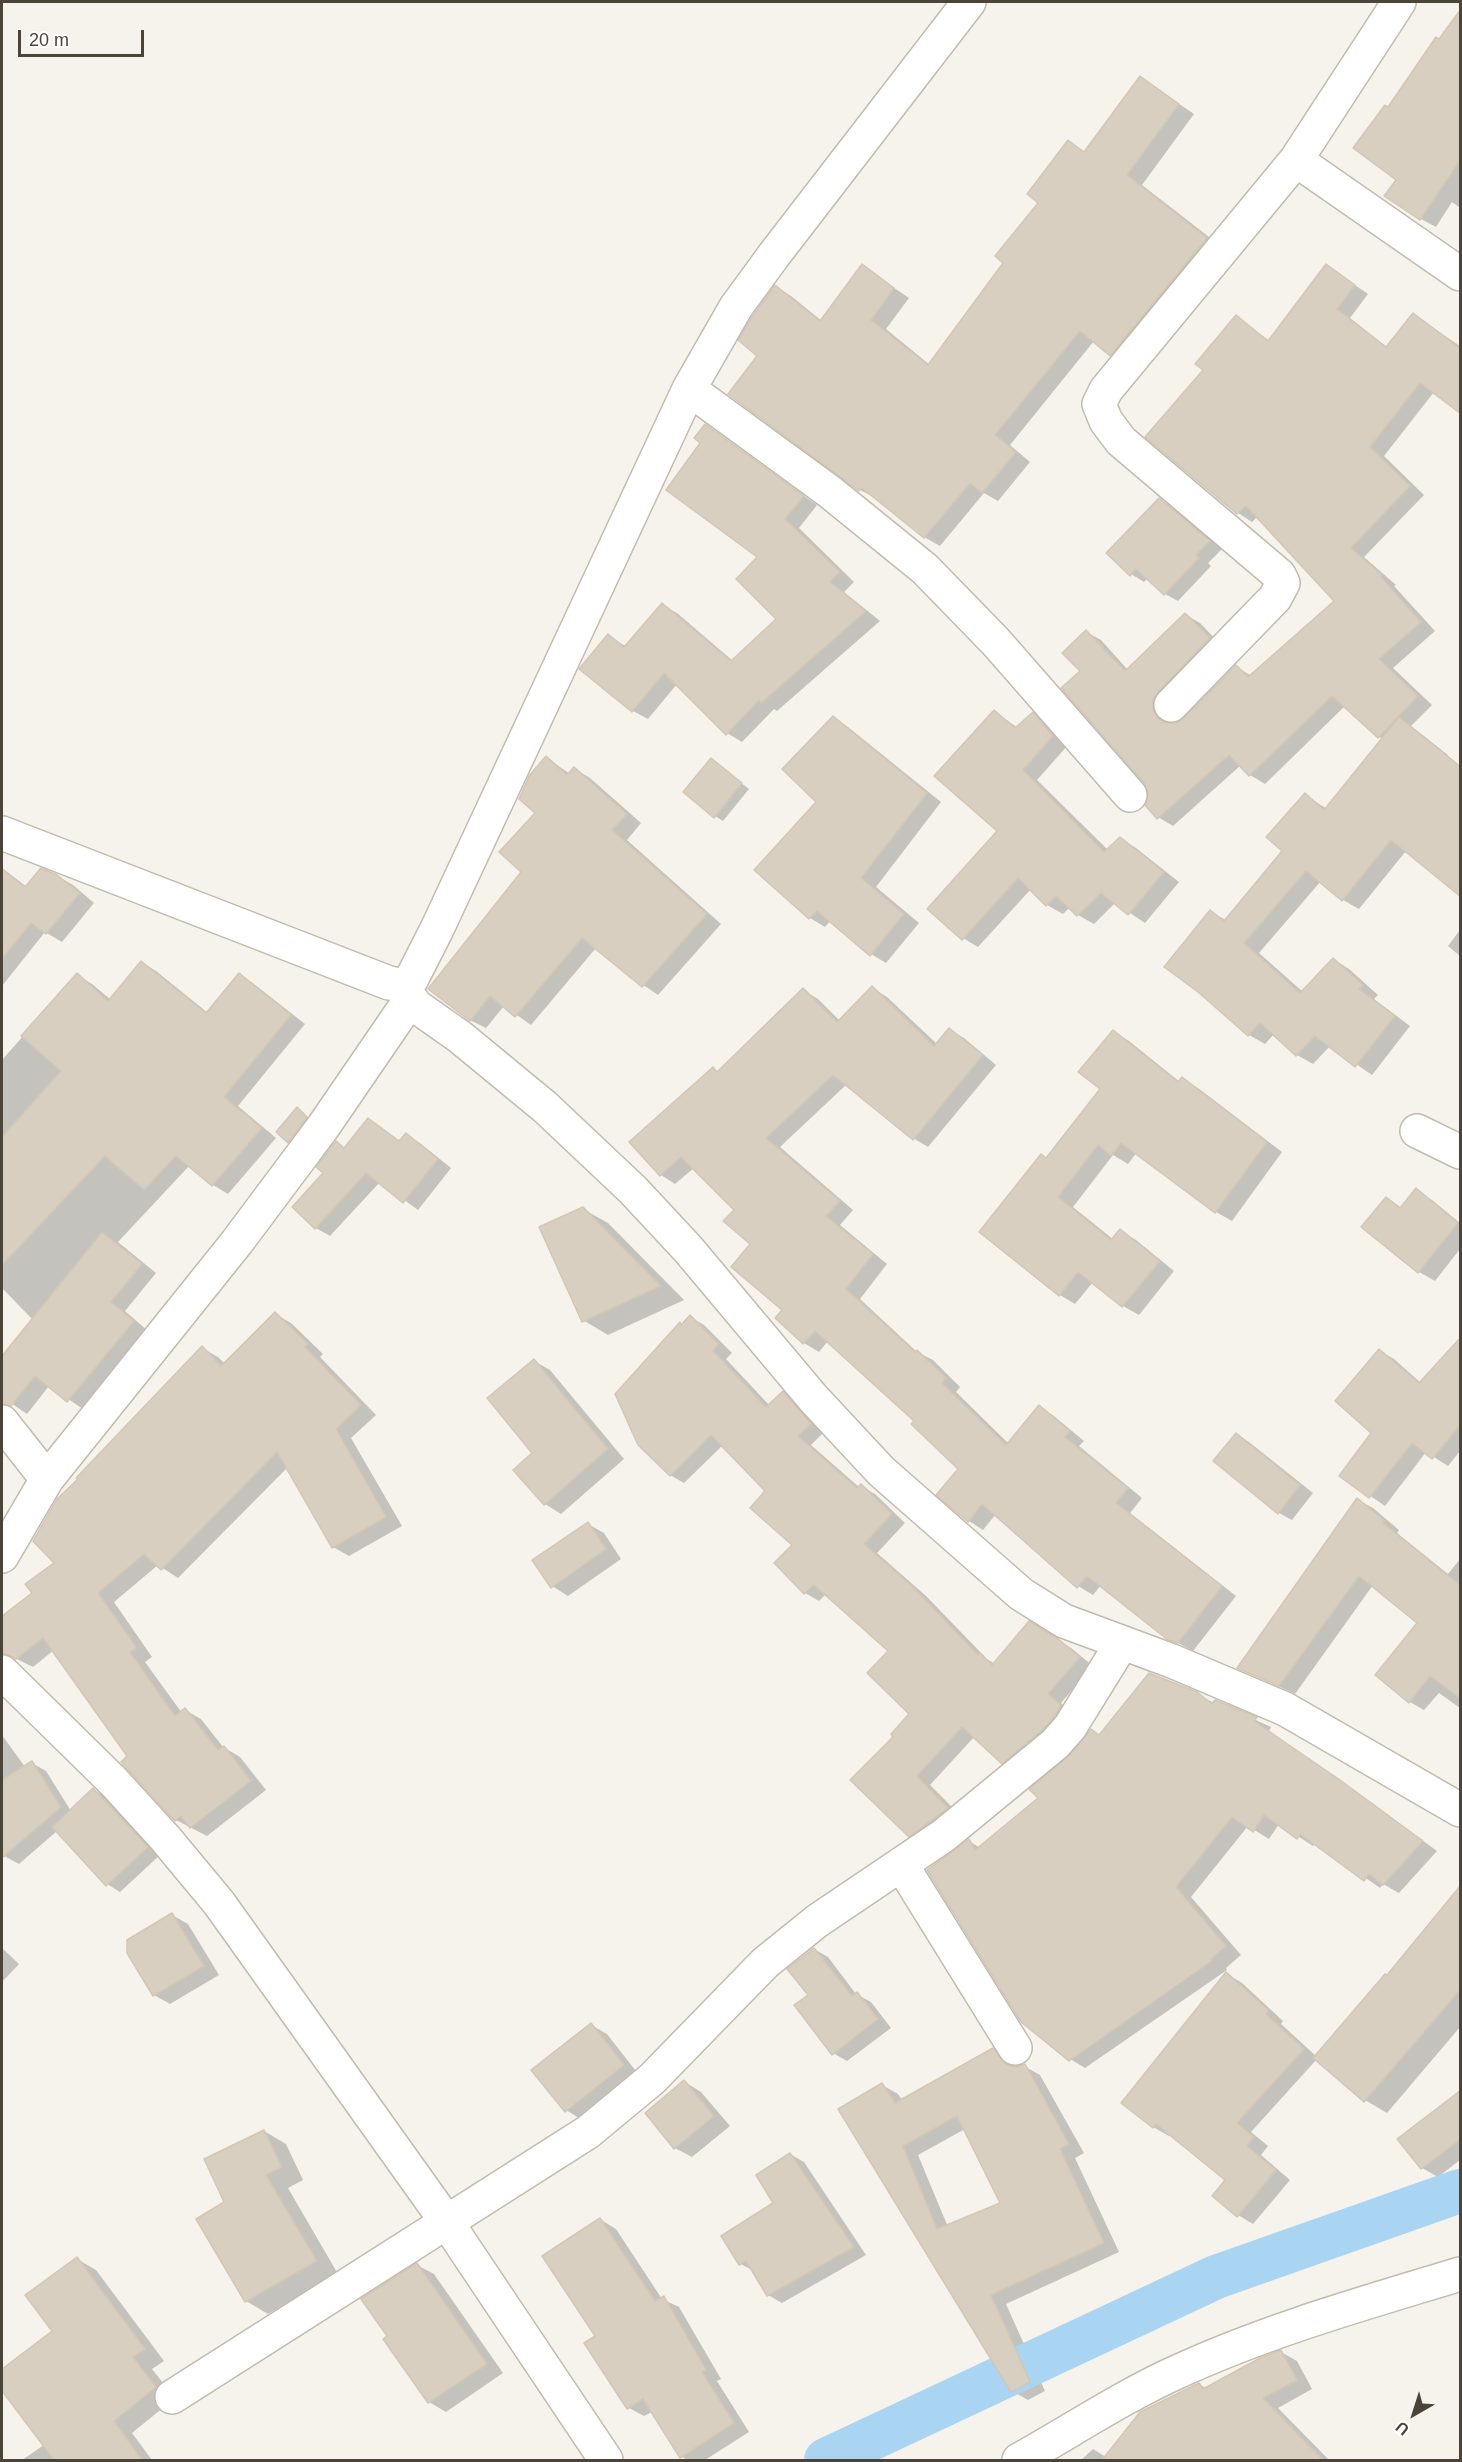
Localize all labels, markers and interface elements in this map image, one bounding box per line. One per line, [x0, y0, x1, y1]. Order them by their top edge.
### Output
scale bar [21, 18, 147, 56]
text: 20 m [29, 30, 69, 50]
north arrow [1384, 2384, 1444, 2444]
text: U [1393, 2418, 1412, 2439]

